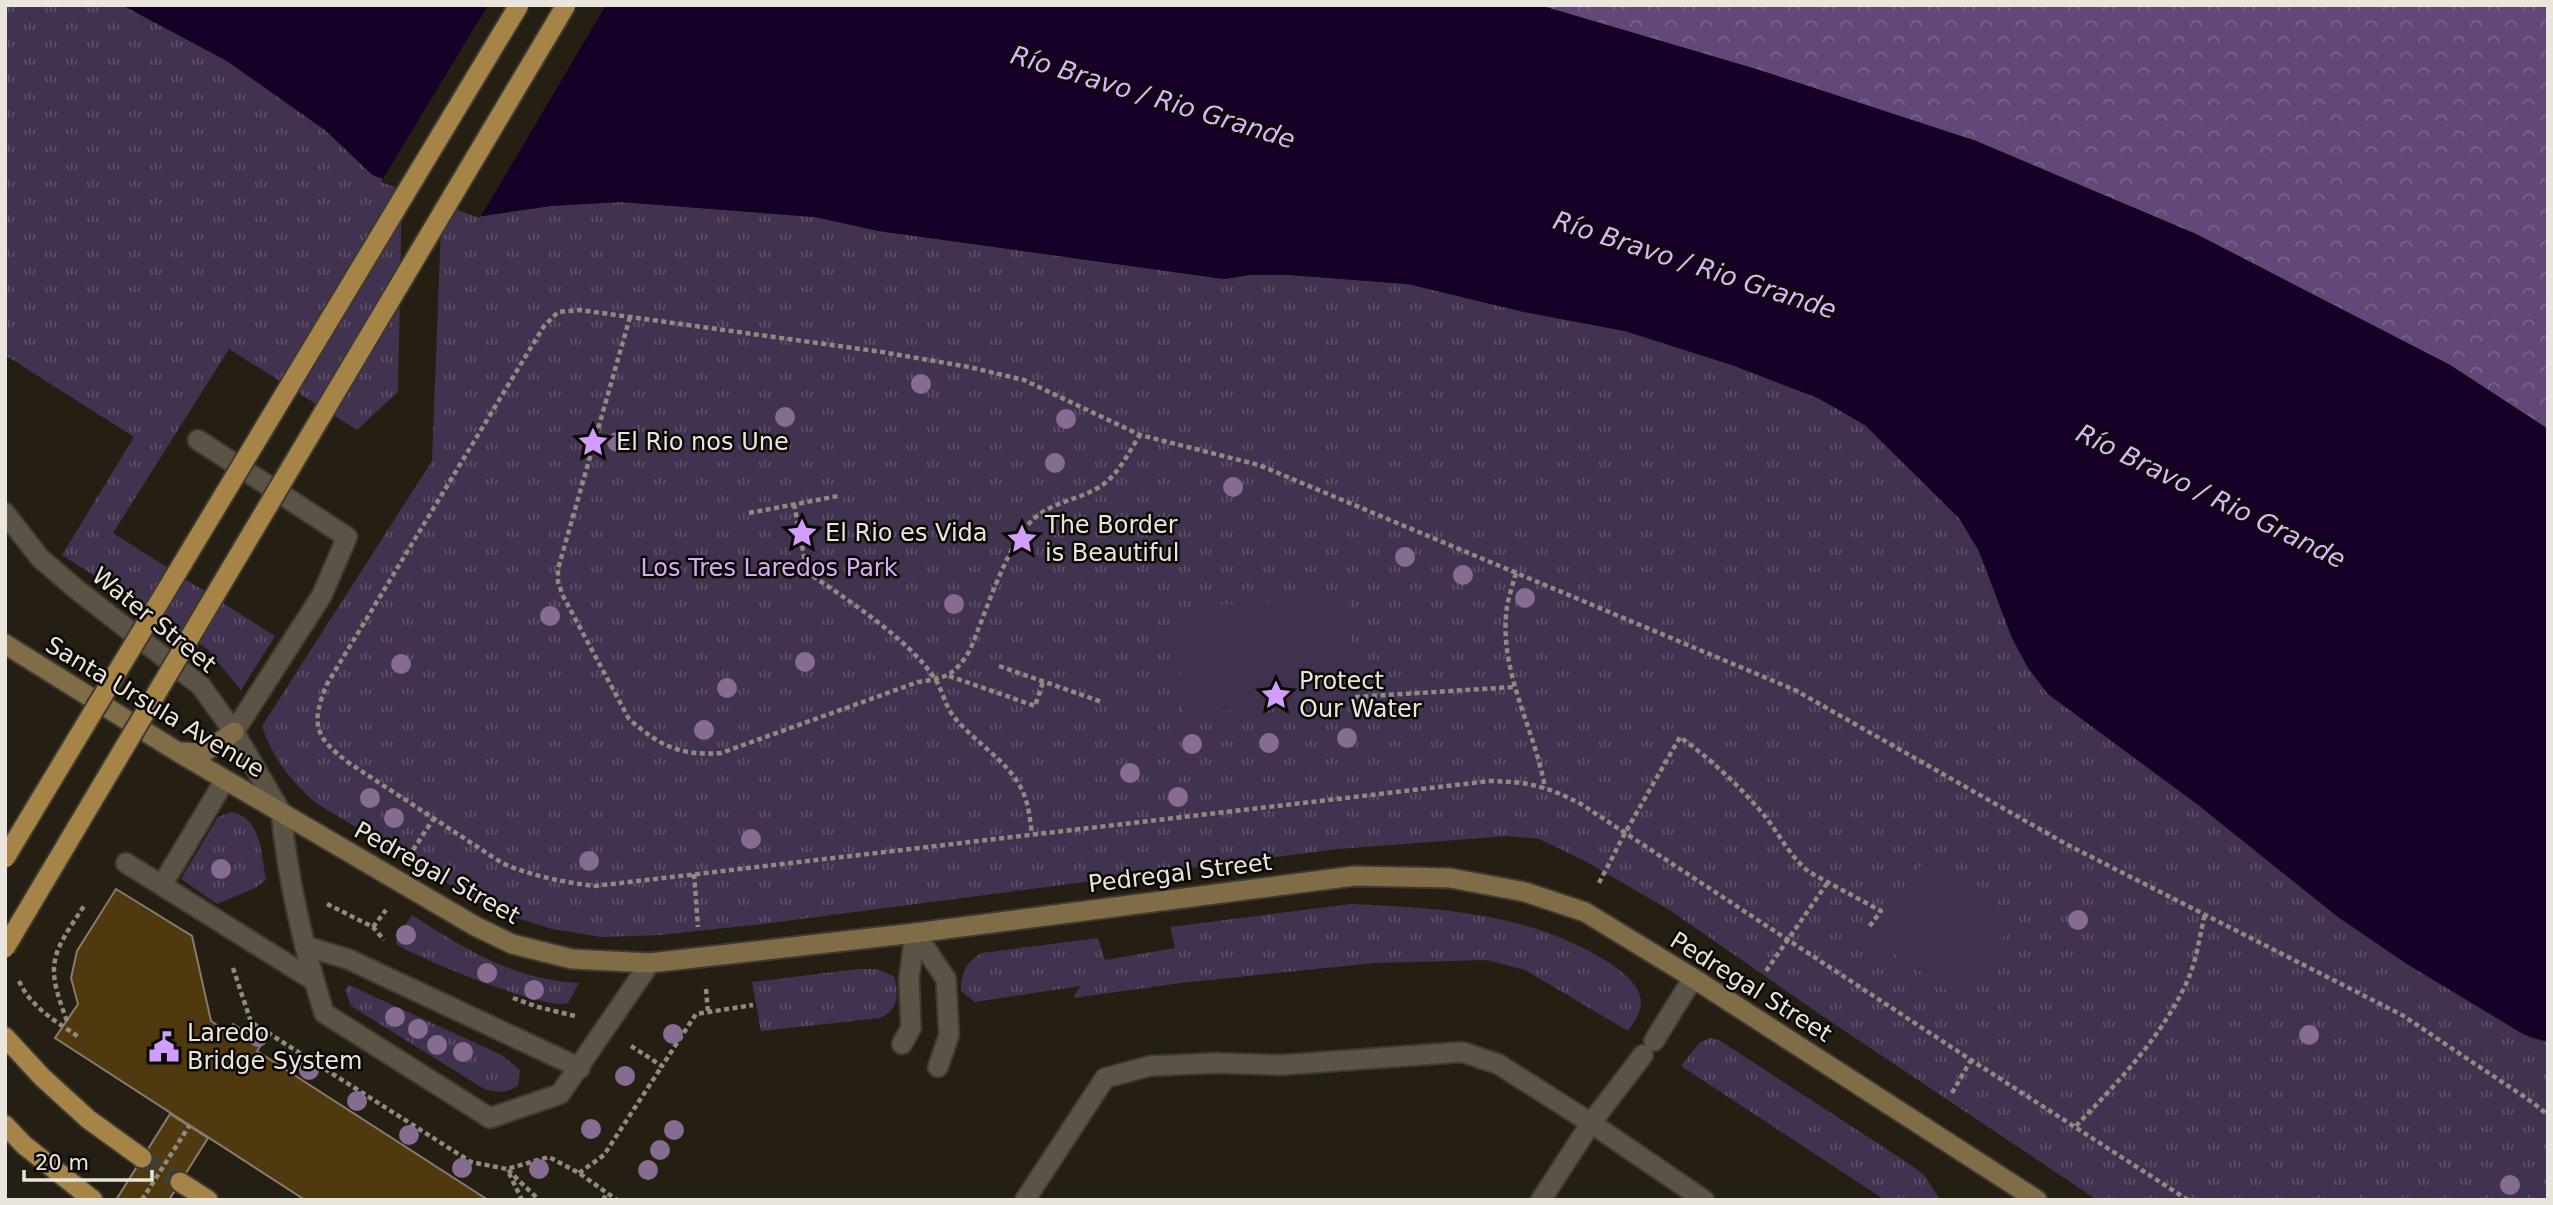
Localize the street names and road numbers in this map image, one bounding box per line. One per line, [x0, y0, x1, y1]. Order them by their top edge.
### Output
street label: Water Street [86, 561, 222, 679]
street label: Santa Ursula Avenue [41, 631, 269, 783]
street label: Pedregal Street [349, 816, 525, 930]
street label: Pedregal Street [1087, 848, 1273, 898]
street label: Pedregal Street [1665, 926, 1837, 1048]

